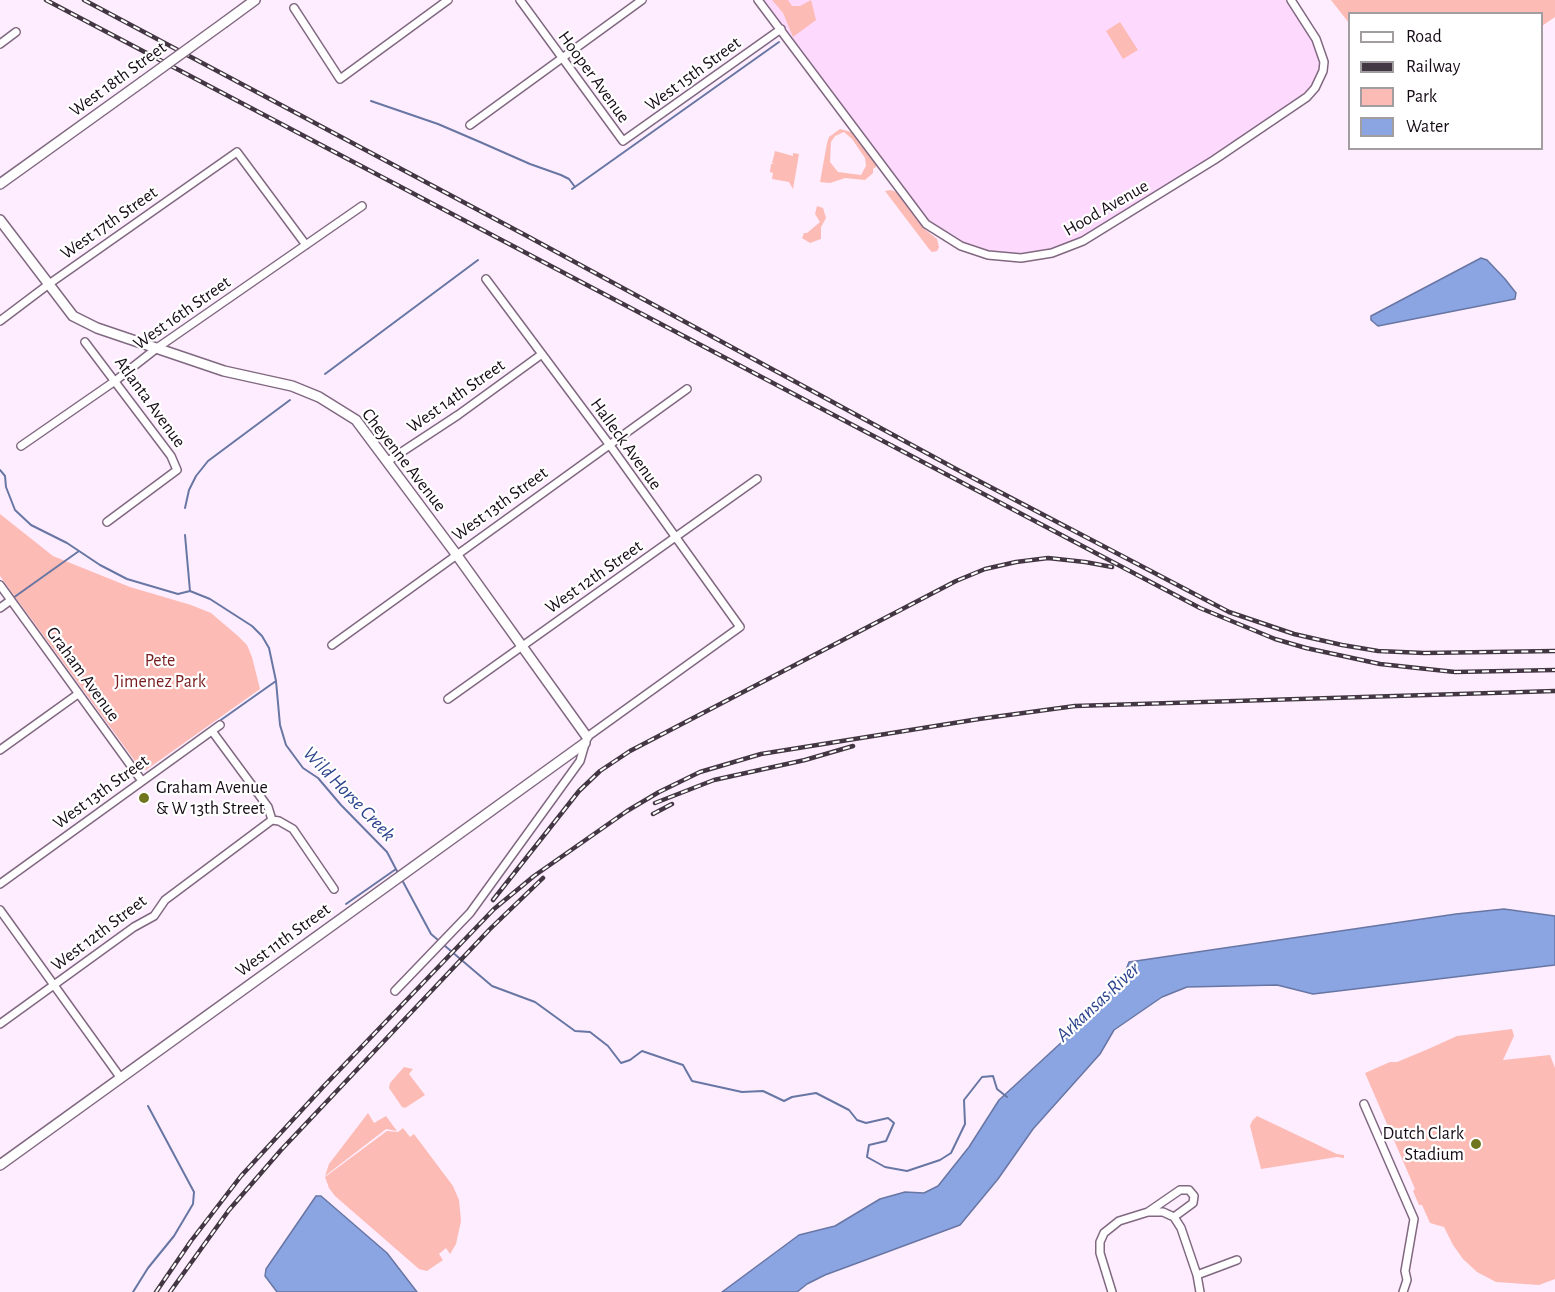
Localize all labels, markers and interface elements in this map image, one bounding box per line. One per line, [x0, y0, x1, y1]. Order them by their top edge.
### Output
legend [1348, 12, 1543, 150]
street label: Hooper Avenue [553, 27, 635, 127]
text: Road [1406, 28, 1442, 46]
street label: West 15th Street [641, 32, 745, 116]
street label: West 18th Street [65, 37, 171, 121]
text: Railway [1406, 58, 1460, 76]
text: Park [1406, 88, 1437, 106]
text: Water [1406, 118, 1449, 136]
street label: Hood Avenue [1060, 175, 1152, 241]
street label: West 17th Street [56, 182, 162, 264]
street label: West 16th Street [129, 271, 235, 355]
street label: Atlanta Avenue [110, 352, 190, 452]
street label: West 14th Street [403, 354, 509, 438]
street label: Halleck Avenue [586, 394, 666, 494]
street label: Cheyenne Avenue [357, 404, 451, 516]
street label: West 13th Street [448, 462, 552, 546]
street label: West 12th Street [541, 536, 647, 618]
street label: Graham Avenue [41, 622, 125, 726]
park label: Pete Jimenez Park [114, 650, 206, 692]
water label: Wild Horse Creek [298, 742, 400, 846]
street label: West 13th Street [49, 750, 153, 834]
place label: Graham Avenue & W 13th Street [156, 777, 268, 820]
marker: Graham Avenue & W 13th Street [137, 791, 151, 805]
street label: West 12th Street [47, 890, 151, 976]
street label: West 11th Street [231, 898, 335, 982]
water label: Arkansas River [1051, 957, 1145, 1047]
place label: Dutch Clark Stadium [1382, 1123, 1464, 1166]
marker: Dutch Clark Stadium [1469, 1137, 1483, 1151]

